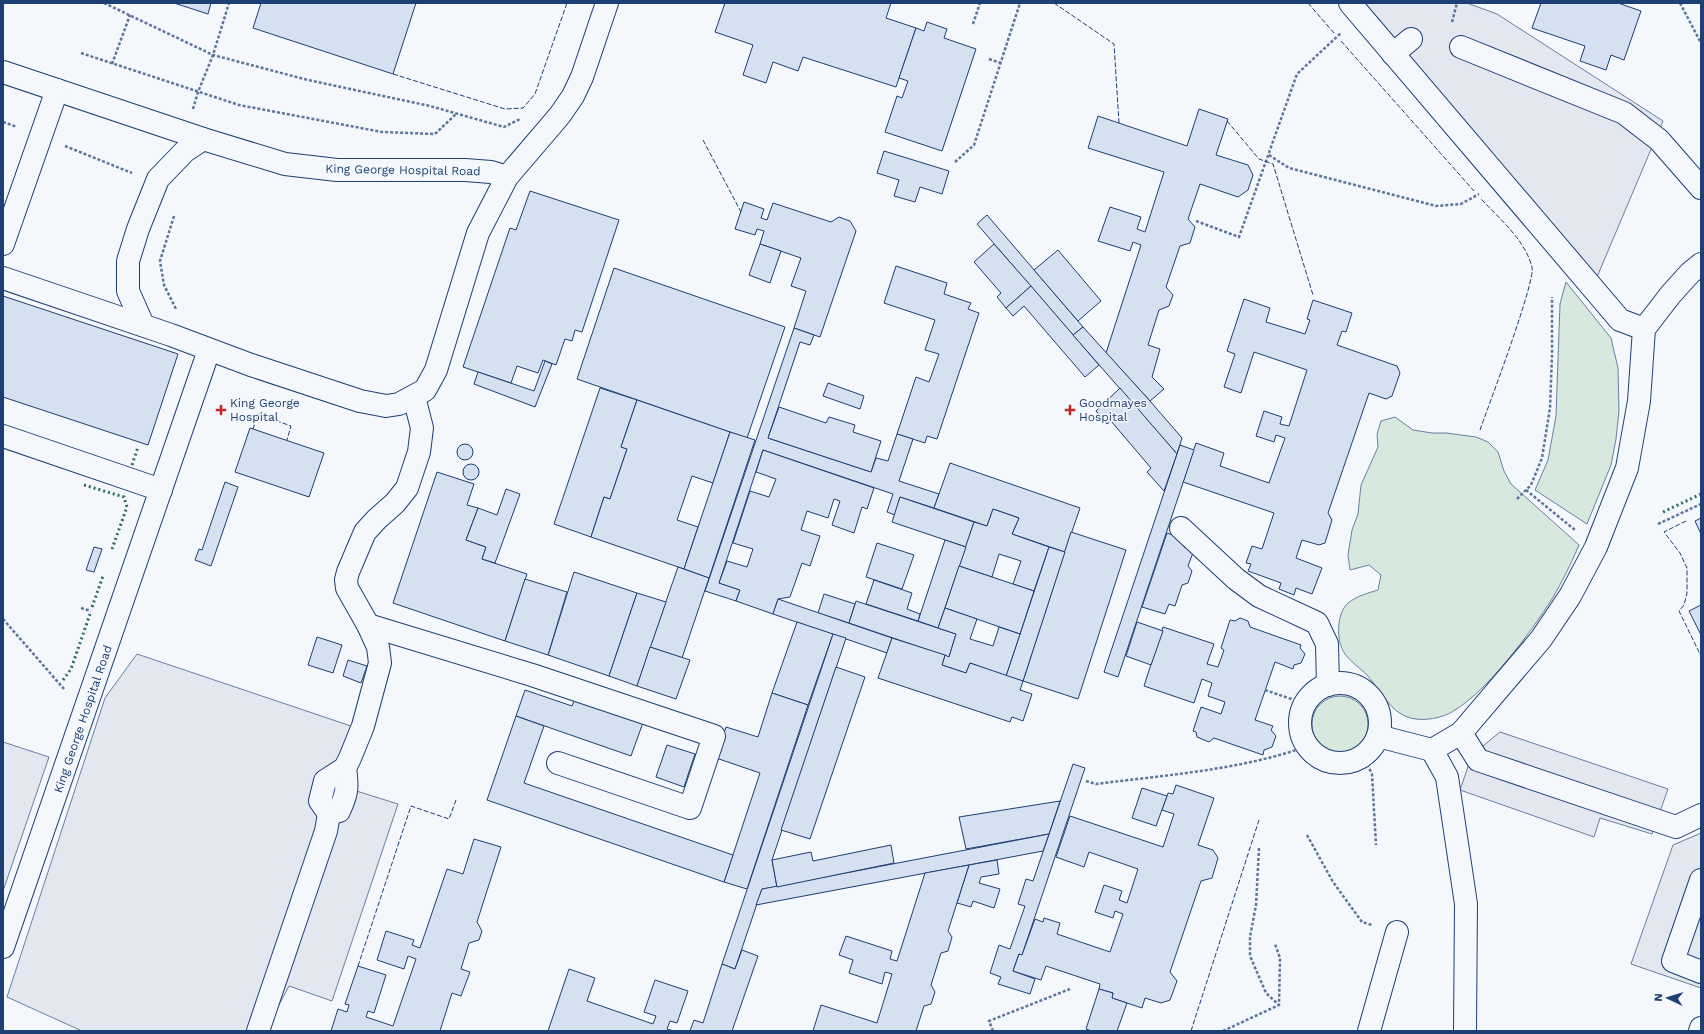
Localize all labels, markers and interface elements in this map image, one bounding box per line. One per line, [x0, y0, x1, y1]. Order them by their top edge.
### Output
street label: King George Hospital Road [325, 162, 481, 178]
place label: King George Hospital [230, 396, 300, 424]
place label: Goodmayes Hospital [1079, 396, 1147, 424]
marker: King George Hospital [215, 404, 227, 416]
marker: Goodmayes Hospital [1064, 404, 1076, 416]
street label: King George Hospital Road [51, 643, 115, 795]
north arrow [1648, 978, 1688, 1018]
text: N [1652, 993, 1665, 1002]

